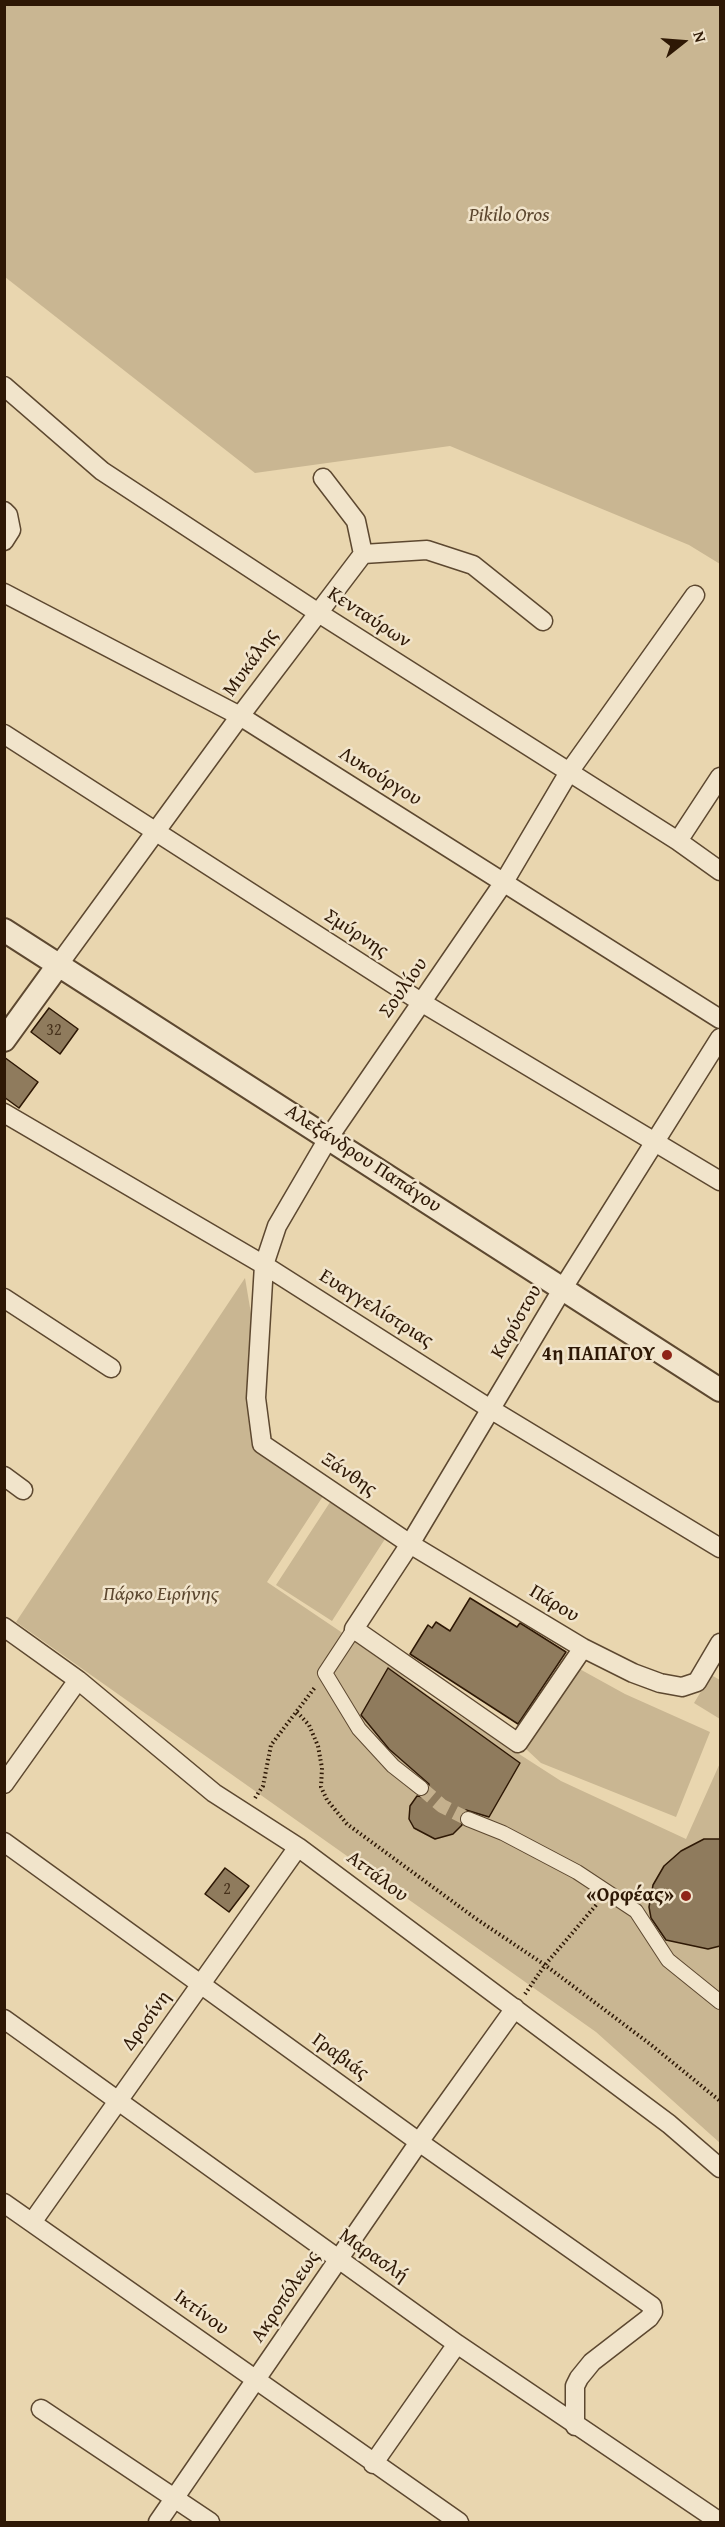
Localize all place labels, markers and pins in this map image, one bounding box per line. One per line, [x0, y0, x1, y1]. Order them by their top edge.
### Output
place label: 4η ΠΑΠΑΓΟΥ [542, 1343, 655, 1367]
marker: 4η ΠΑΠΑΓΟΥ [660, 1348, 674, 1362]
place label: «Ορφέας» [586, 1884, 674, 1908]
marker: «Ορφέας» [679, 1889, 693, 1903]

